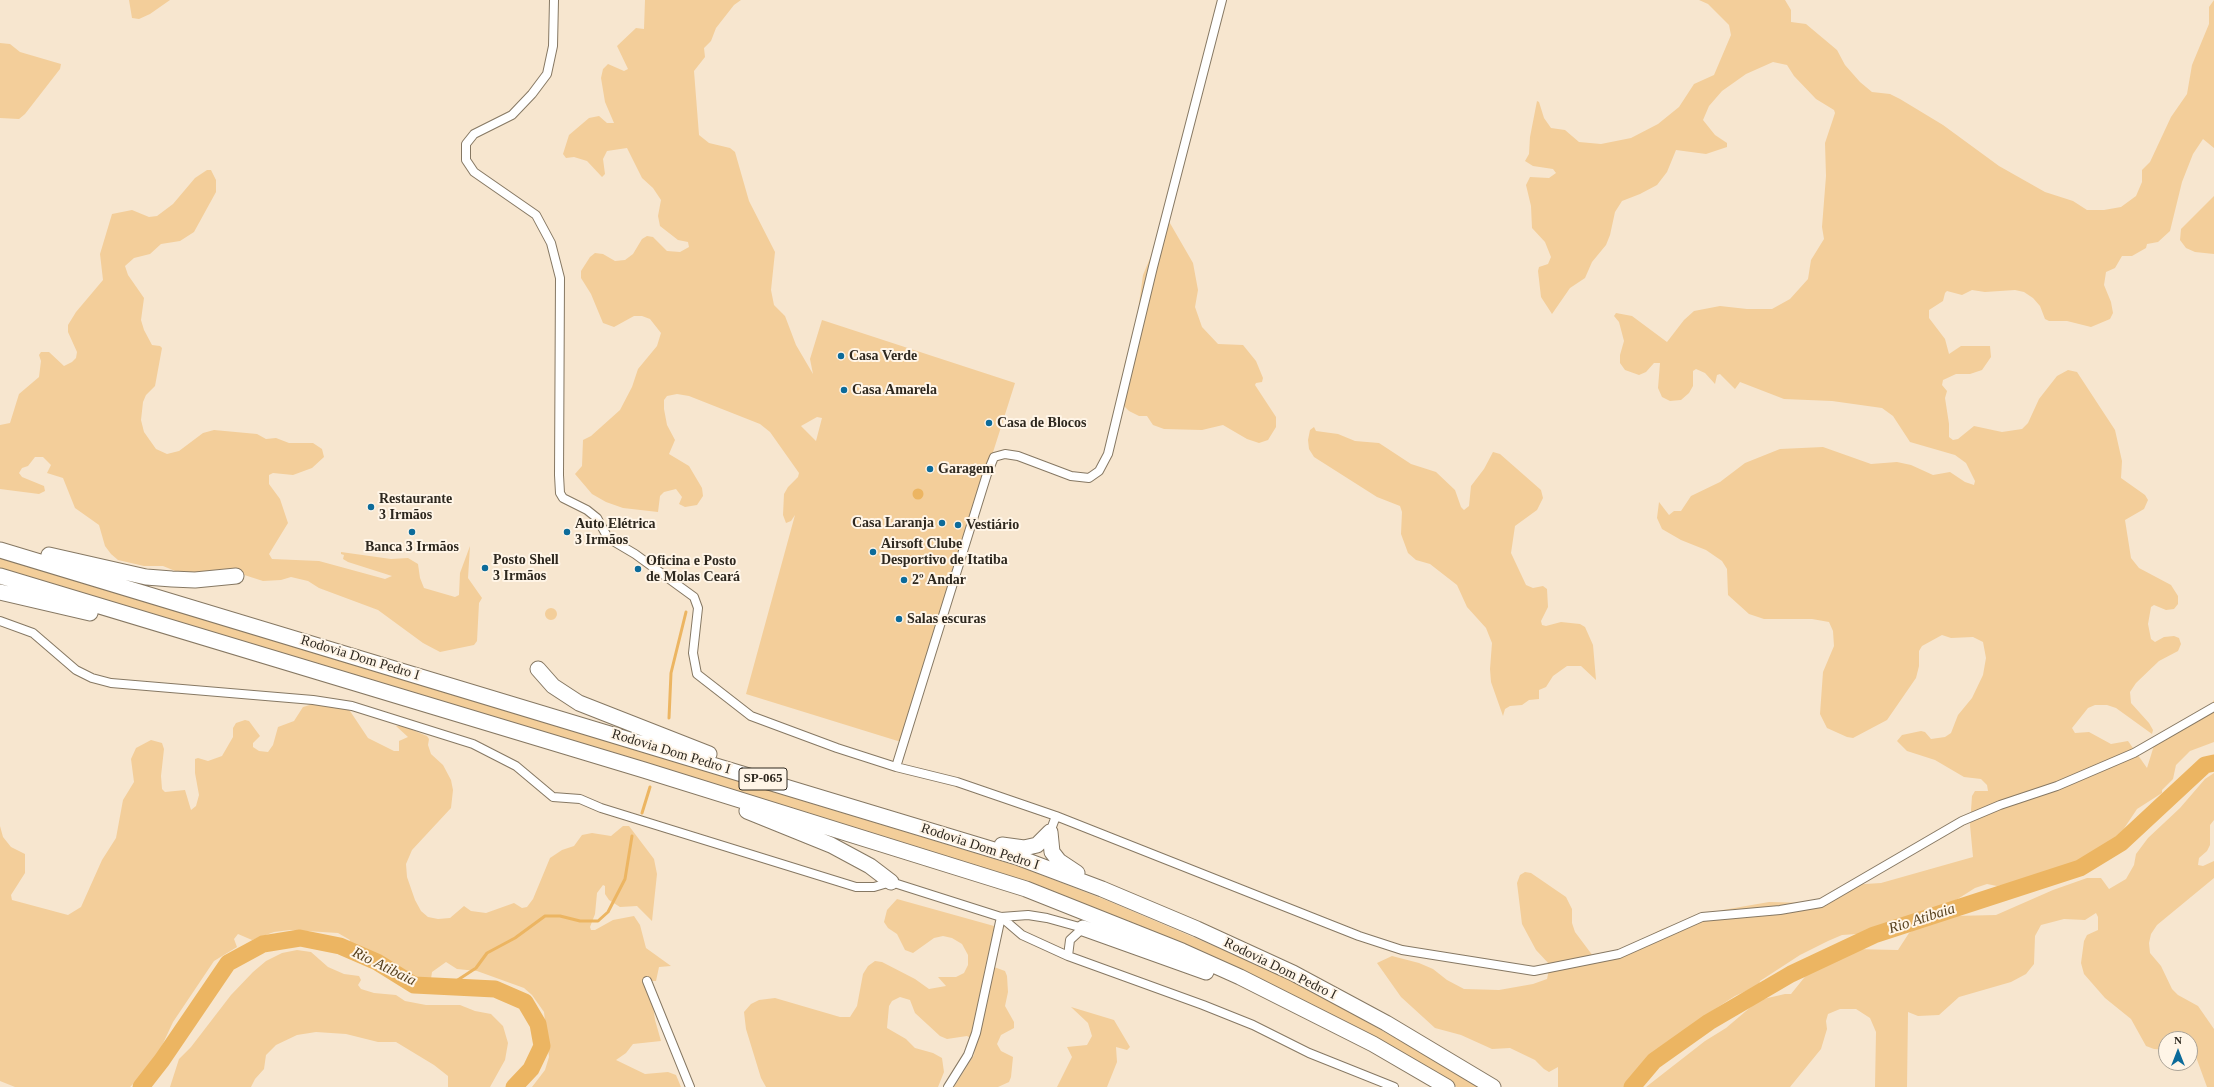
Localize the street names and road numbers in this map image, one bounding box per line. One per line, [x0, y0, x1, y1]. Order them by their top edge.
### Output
street label: Rodovia Dom Pedro I [299, 632, 421, 684]
street label: Rodovia Dom Pedro I [610, 726, 732, 778]
road number: SP-065 [739, 768, 787, 790]
street label: Rodovia Dom Pedro I [919, 820, 1041, 874]
street label: Rodovia Dom Pedro I [1221, 934, 1339, 1004]

